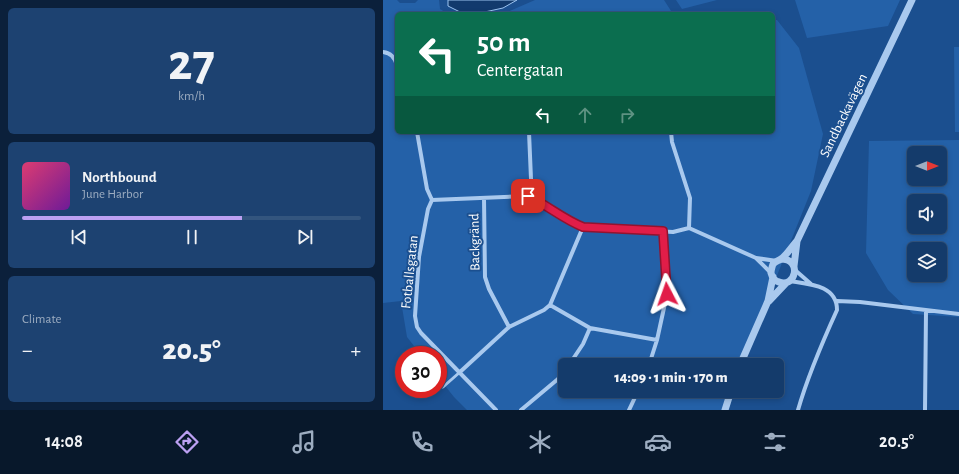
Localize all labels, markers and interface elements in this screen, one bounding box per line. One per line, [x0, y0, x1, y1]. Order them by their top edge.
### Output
icon: left [411, 28, 463, 80]
text: 50 m [477, 29, 531, 57]
text: 27 [168, 37, 215, 89]
text: Centergatan [477, 62, 563, 80]
street label: Sandbackavägen [818, 71, 870, 160]
text: km/h [178, 90, 205, 103]
icon: left [532, 104, 554, 126]
icon: ahead [574, 104, 596, 126]
icon: right [616, 104, 638, 126]
north arrow [907, 146, 947, 186]
map controls [907, 146, 947, 282]
text: Northbound [82, 170, 157, 185]
pin [511, 179, 545, 213]
icon: arrive [517, 185, 539, 207]
text: June Harbor [82, 188, 143, 201]
button: sound [907, 194, 947, 234]
street label: Backgränd [467, 213, 483, 271]
icon: previous [68, 226, 90, 248]
icon: pause [181, 226, 203, 248]
icon: next [294, 226, 316, 248]
street label: Fotballsgatan [399, 235, 421, 310]
button: layers [907, 242, 947, 282]
position arrow [646, 273, 688, 315]
text: Climate [22, 313, 61, 326]
text: 20.5° [162, 335, 221, 365]
text: − [22, 339, 33, 361]
text: + [350, 339, 361, 361]
speed limit sign: 30 [395, 346, 447, 398]
text: 14:09 · 1 min · 170 m [614, 370, 728, 385]
icon: directions [173, 428, 201, 456]
icon: music [290, 428, 318, 456]
icon: phone [408, 428, 436, 456]
icon: climate [526, 428, 554, 456]
icon: car [644, 428, 672, 456]
icon: filters [761, 428, 789, 456]
text: 14:08 [45, 433, 83, 451]
text: 20.5° [879, 433, 914, 451]

